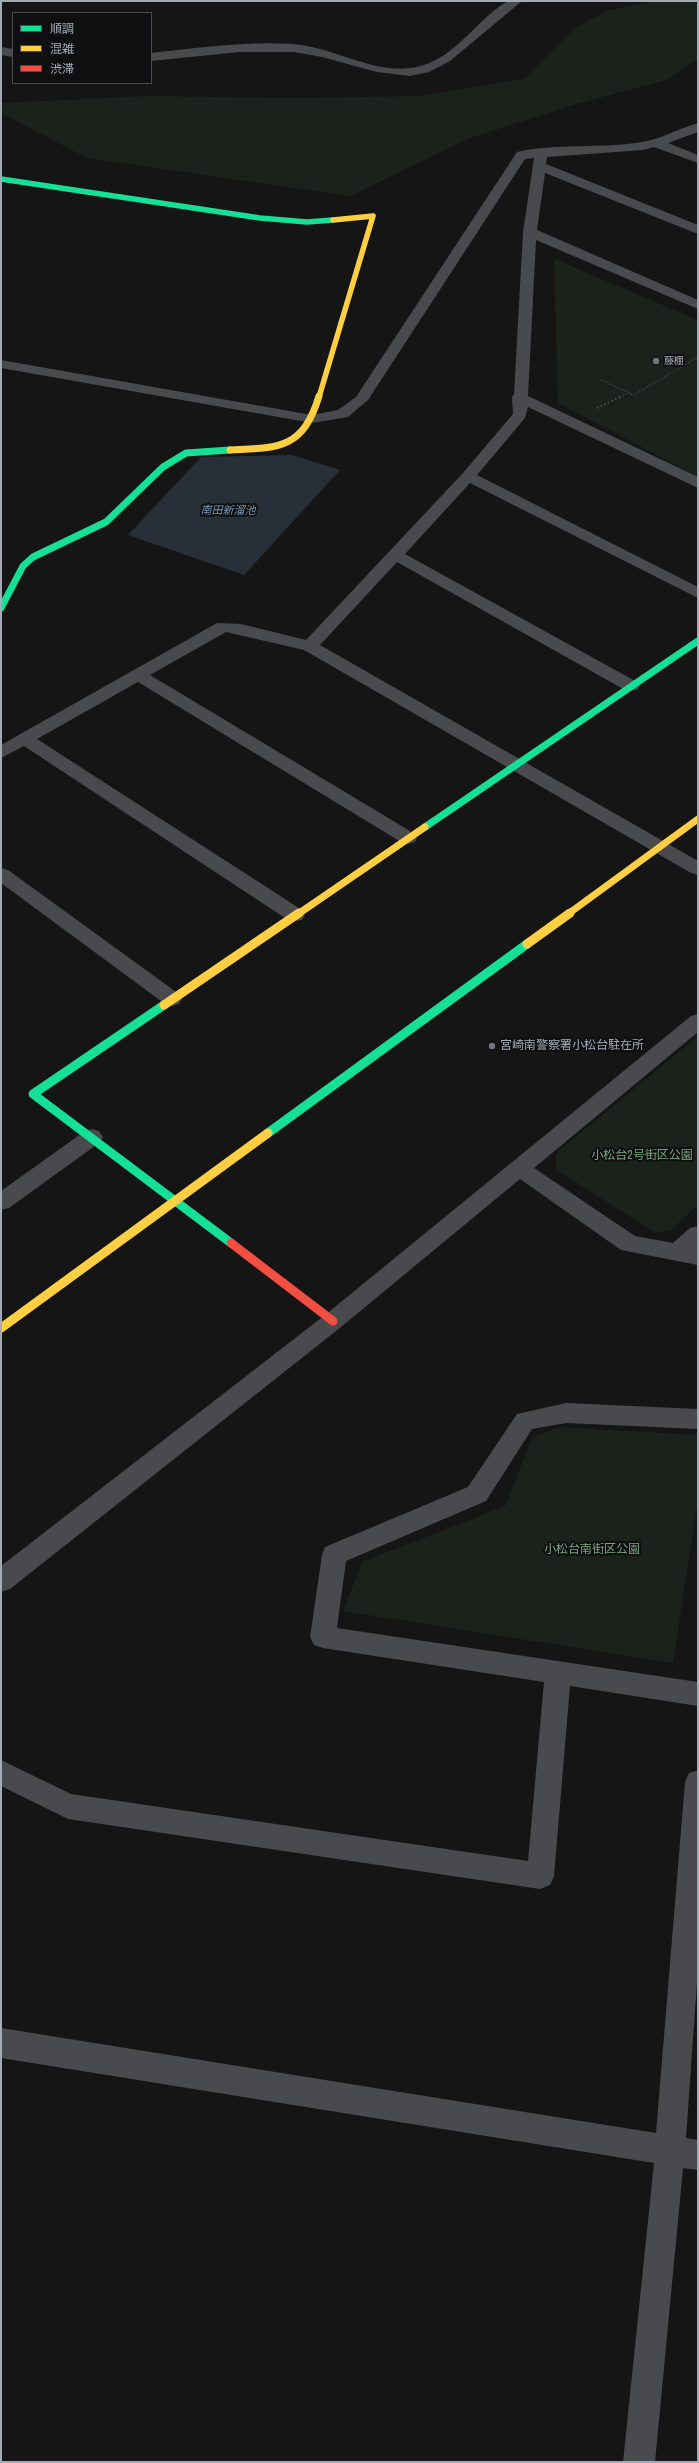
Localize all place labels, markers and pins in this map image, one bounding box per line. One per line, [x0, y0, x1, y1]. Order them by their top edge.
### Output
place label: 藤棚 [664, 355, 684, 367]
marker: 藤棚 [651, 356, 661, 366]
place label: 宮崎南警察署小松台駐在所 [500, 1039, 644, 1053]
marker: 宮崎南警察署小松台駐在所 [487, 1041, 497, 1051]

